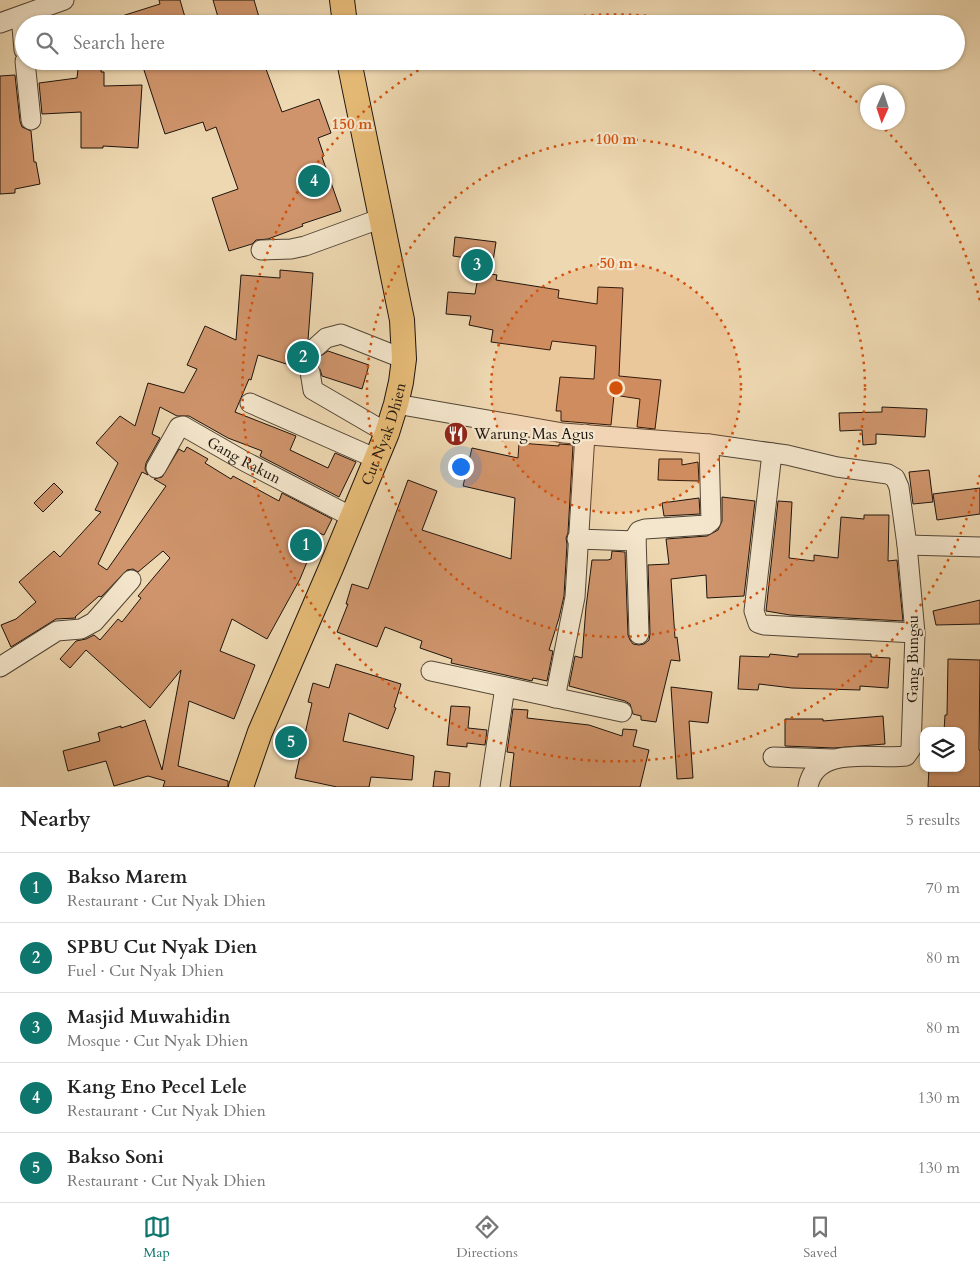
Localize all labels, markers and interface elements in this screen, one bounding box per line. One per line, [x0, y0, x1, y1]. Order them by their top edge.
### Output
search box [15, 15, 965, 70]
icon: search [33, 29, 61, 57]
text: Search here [73, 30, 165, 56]
north arrow [860, 85, 905, 130]
text: 150 m [332, 114, 373, 134]
text: 100 m [596, 129, 637, 149]
pin: 4 [298, 162, 330, 200]
pin: 3 [461, 246, 493, 284]
text: 50 m [599, 253, 633, 273]
pin: 2 [287, 338, 319, 376]
centre of rings [607, 379, 625, 397]
street label: Cut Nyak Dhien [356, 380, 411, 488]
restaurant icon: Warung Mas Agus [443, 421, 469, 447]
place label: Warung Mas Agus [473, 424, 594, 444]
street label: Gang Rakun [203, 432, 285, 489]
your location [448, 454, 474, 480]
pin: 1 [290, 526, 322, 564]
street label: Gang Bungsu [903, 615, 923, 703]
pin: 5 [275, 723, 307, 761]
map controls [920, 727, 965, 772]
button: layers [920, 727, 965, 772]
text: Nearby [20, 805, 91, 834]
text: 5 results [906, 809, 960, 831]
text: Bakso Marem [67, 864, 187, 890]
text: 1 [32, 877, 40, 899]
text: 70 m [926, 877, 960, 899]
text: Restaurant · Cut Nyak Dhien [67, 890, 266, 912]
text: SPBU Cut Nyak Dien [67, 934, 257, 960]
text: 2 [32, 947, 40, 969]
text: 80 m [926, 947, 960, 969]
text: Fuel · Cut Nyak Dhien [67, 960, 224, 982]
text: Masjid Muwahidin [67, 1004, 230, 1030]
text: 3 [32, 1017, 40, 1039]
text: 80 m [926, 1017, 960, 1039]
text: Mosque · Cut Nyak Dhien [67, 1030, 248, 1052]
text: Kang Eno Pecel Lele [67, 1074, 247, 1100]
text: 4 [32, 1087, 40, 1109]
text: 130 m [918, 1087, 960, 1109]
text: Restaurant · Cut Nyak Dhien [67, 1100, 266, 1122]
text: Bakso Soni [67, 1144, 164, 1170]
text: 5 [32, 1157, 40, 1179]
text: 130 m [918, 1157, 960, 1179]
text: Restaurant · Cut Nyak Dhien [67, 1170, 266, 1192]
tab: Map [143, 1213, 171, 1262]
tab: Directions [456, 1213, 518, 1262]
tab: Saved [803, 1213, 837, 1262]

